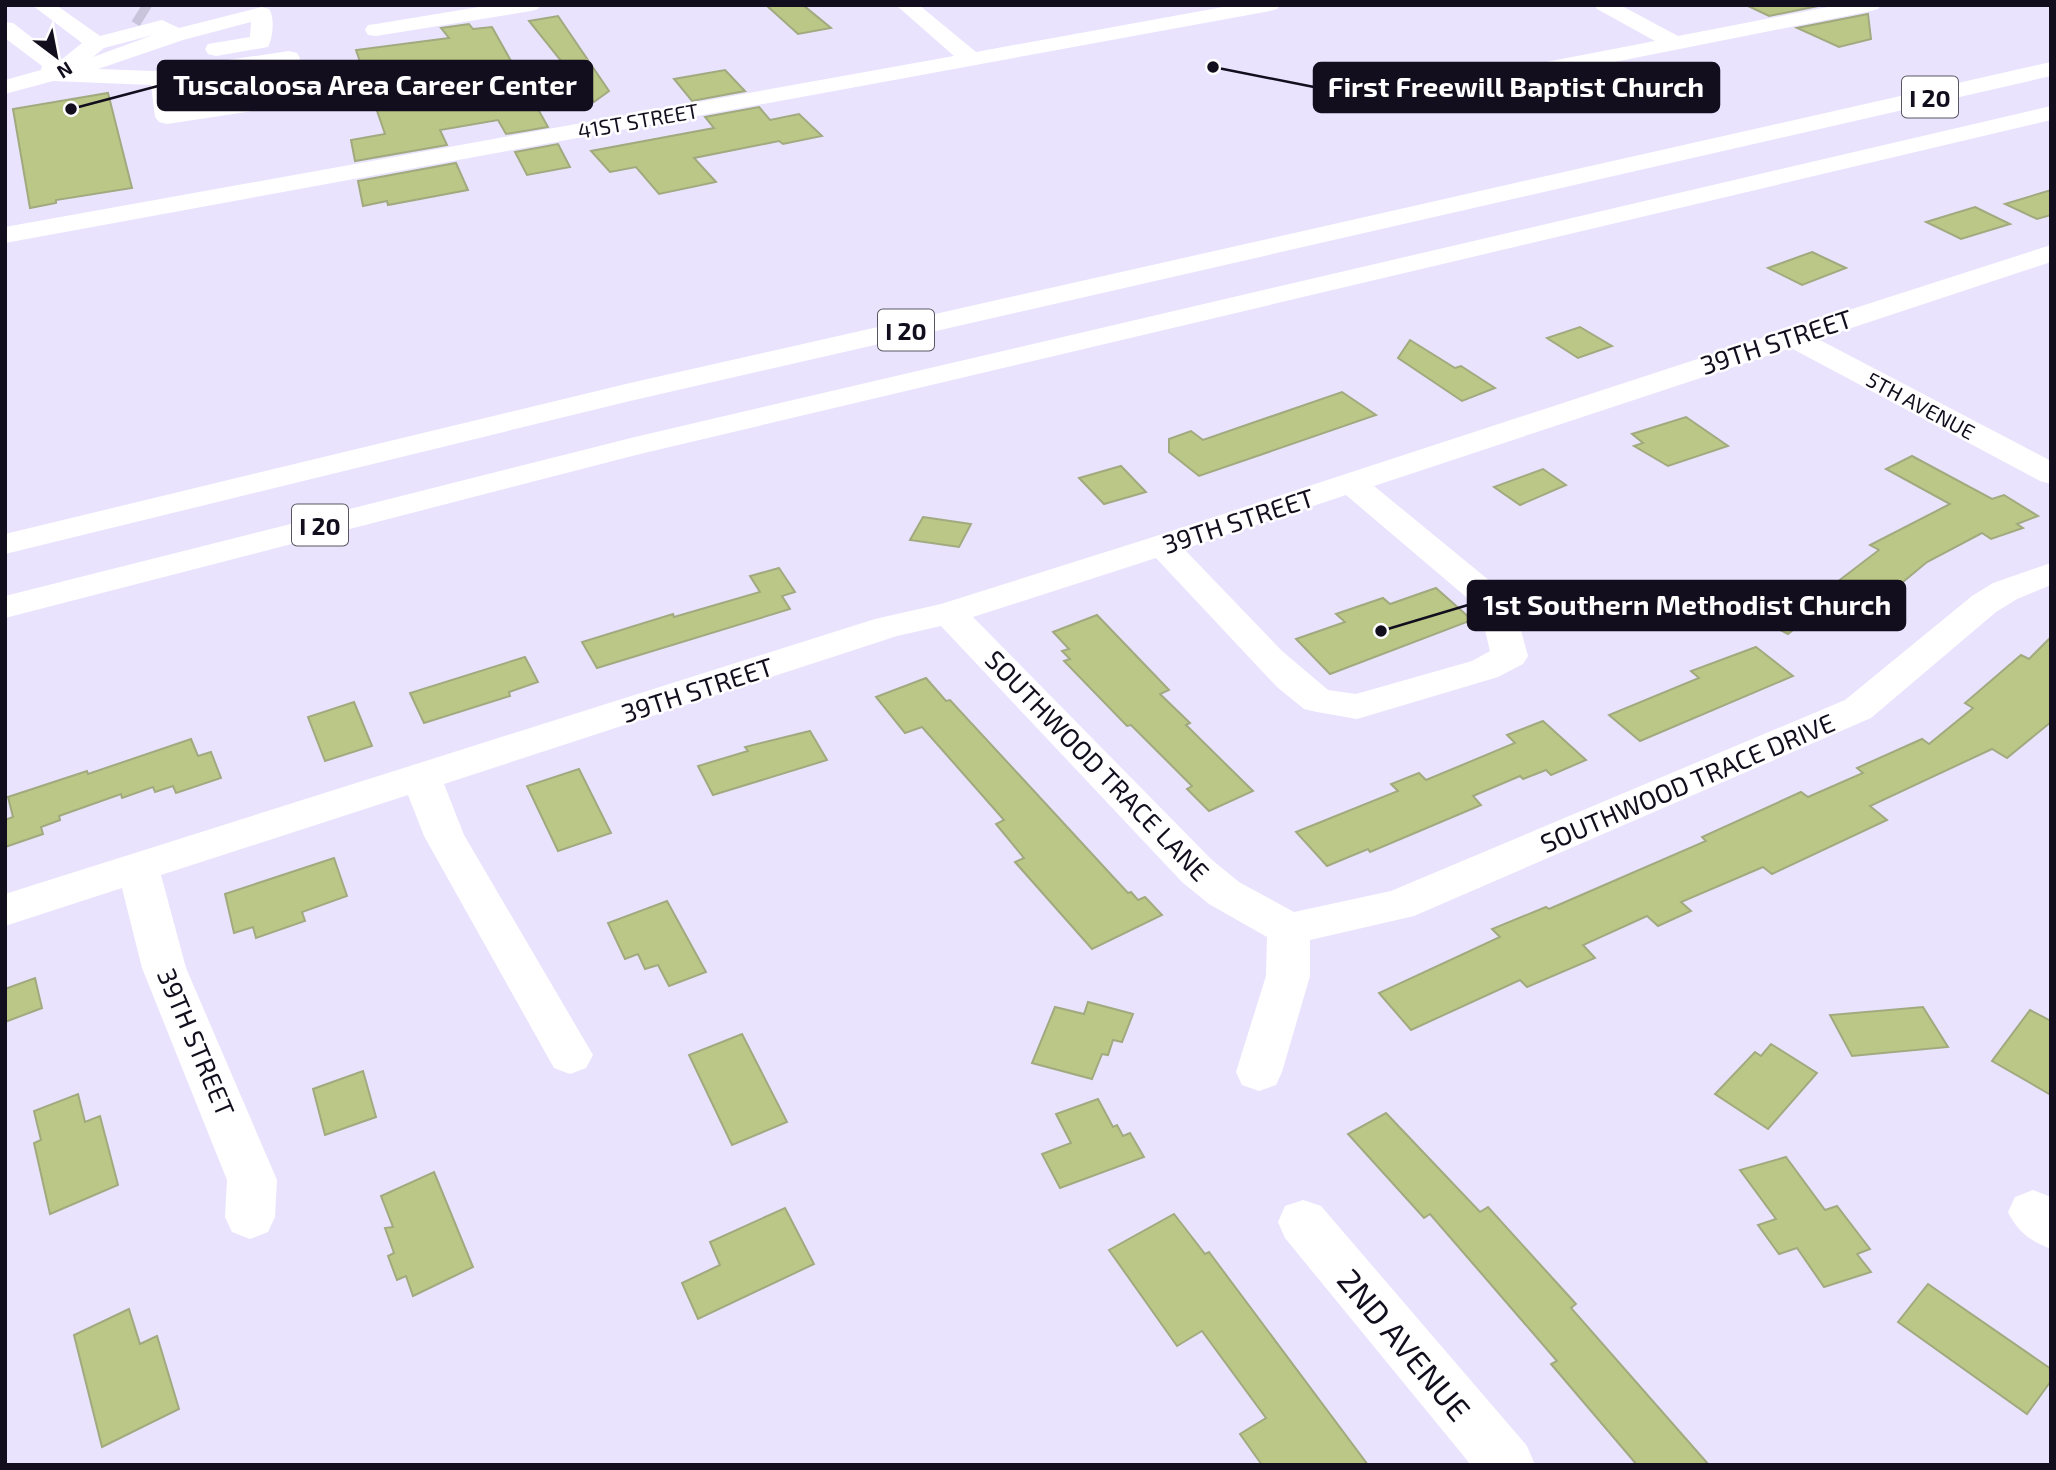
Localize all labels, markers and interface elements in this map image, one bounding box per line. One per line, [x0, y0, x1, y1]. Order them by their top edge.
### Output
north arrow [21, 21, 91, 91]
text: N [53, 57, 77, 84]
callout: Tuscaloosa Area Career Center [158, 61, 592, 110]
callout: First Freewill Baptist Church [1314, 63, 1719, 112]
text: Tuscaloosa Area Career Center [173, 67, 577, 101]
text: First Freewill Baptist Church [1328, 69, 1704, 103]
road number: I 20 [1902, 76, 1958, 118]
street label: 41ST STREET [576, 97, 700, 143]
street label: 39TH STREET [1696, 302, 1856, 380]
road number: I 20 [878, 310, 934, 351]
street label: 5TH AVENUE [1863, 366, 1979, 444]
street label: 39TH STREET [1158, 481, 1318, 559]
road number: I 20 [292, 504, 348, 546]
callout: 1st Southern Methodist Church [1468, 581, 1905, 630]
text: 1st Southern Methodist Church [1483, 587, 1891, 621]
street label: SOUTHWOOD TRACE LANE [980, 643, 1216, 887]
street label: 39TH STREET [617, 650, 777, 728]
street label: SOUTHWOOD TRACE DRIVE [1535, 706, 1839, 858]
street label: 39TH STREET [152, 963, 242, 1121]
street label: 2ND AVENUE [1331, 1260, 1479, 1428]

